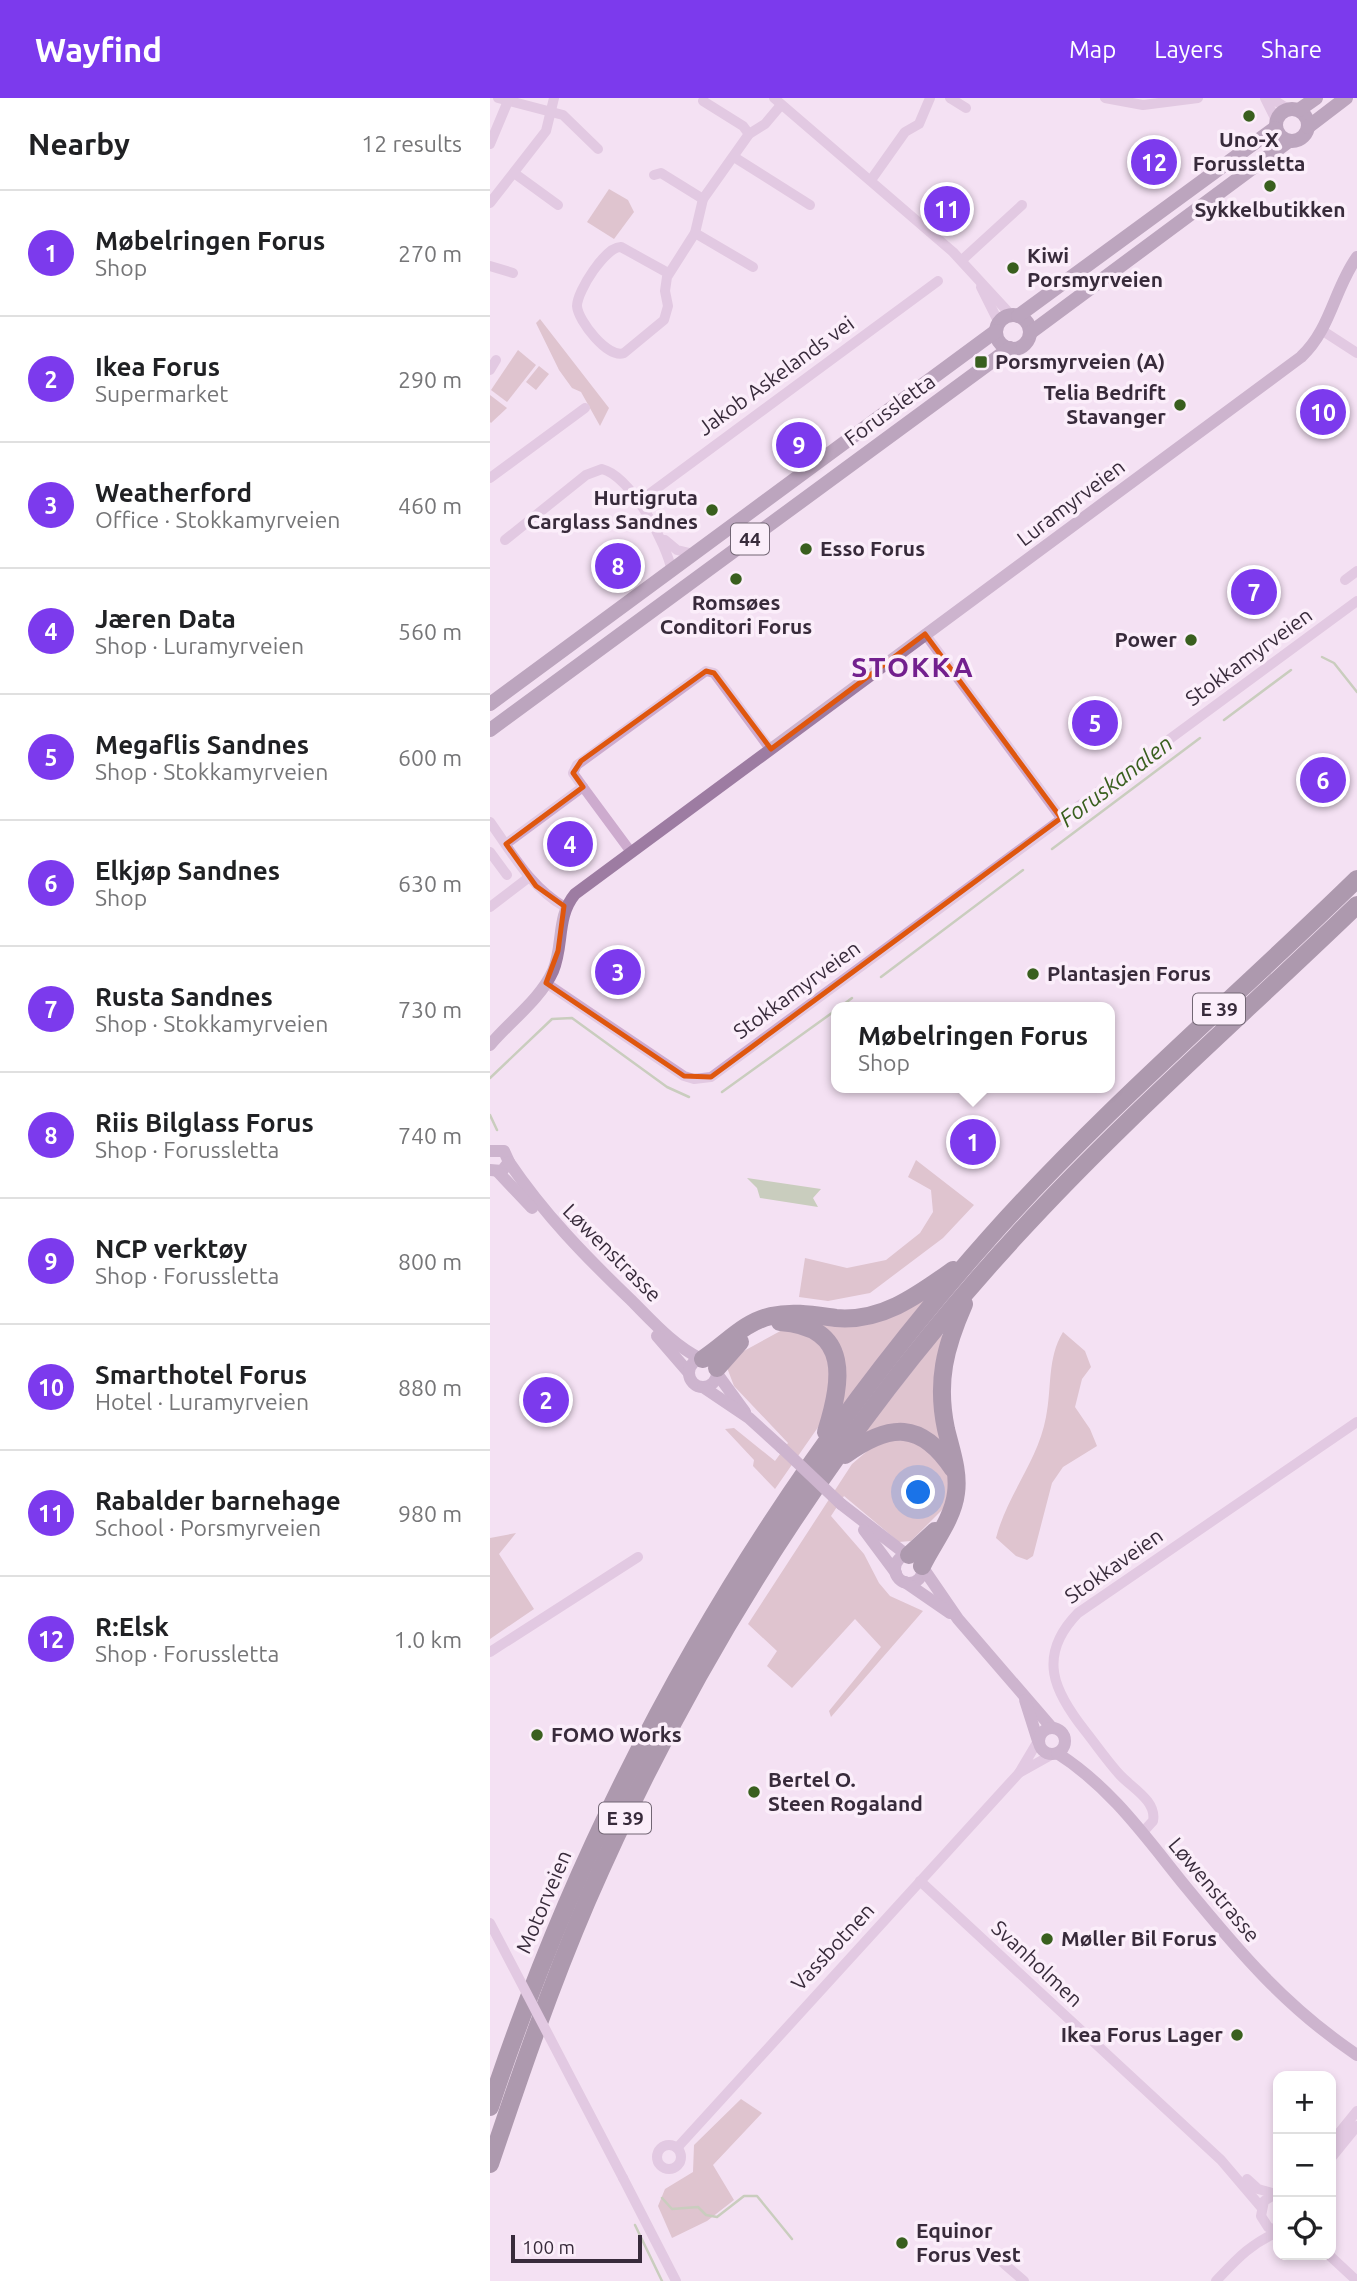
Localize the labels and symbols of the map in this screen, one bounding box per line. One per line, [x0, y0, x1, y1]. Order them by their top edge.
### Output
marker: Uno-X Forussletta [1241, 108, 1257, 124]
place label: Uno-X Forussletta [1193, 127, 1305, 175]
pin: 12 [1131, 136, 1177, 188]
marker: Sykkelbutikken [1262, 178, 1278, 194]
pin: 11 [924, 183, 970, 235]
place label: Sykkelbutikken [1194, 197, 1346, 221]
place label: Kiwi Porsmyrveien [1027, 243, 1163, 291]
marker: Kiwi Porsmyrveien [1005, 260, 1021, 276]
street label: Jakob Askelands vei [693, 311, 858, 440]
place label: Porsmyrveien (A) [995, 349, 1165, 373]
marker: Porsmyrveien (A) [973, 354, 989, 370]
street label: Forussletta [840, 368, 939, 450]
place label: Telia Bedrift Stavanger [1043, 380, 1166, 428]
pin: 10 [1300, 386, 1346, 438]
marker: Telia Bedrift Stavanger [1172, 397, 1188, 413]
pin: 9 [776, 419, 822, 471]
street label: Luramyrveien [1012, 454, 1129, 550]
place label: Hurtigruta Carglass Sandnes [527, 485, 698, 533]
marker: Hurtigruta Carglass Sandnes [704, 502, 720, 518]
road number: 44 [731, 524, 769, 554]
place label: Esso Forus [820, 536, 925, 560]
pin: 8 [595, 540, 641, 592]
marker: Esso Forus [798, 541, 814, 557]
pin: 7 [1231, 566, 1277, 618]
marker: Romsøes Conditori Forus [728, 571, 744, 587]
place label: Romsøes Conditori Forus [660, 590, 812, 638]
street label: Stokkamyrveien [1180, 602, 1316, 710]
place label: Power [1115, 627, 1177, 651]
marker: Power [1183, 632, 1199, 648]
district label: STOKKA [851, 651, 975, 682]
pin: 5 [1072, 697, 1118, 749]
water label: Foruskanalen [1054, 730, 1177, 831]
pin: 6 [1300, 754, 1346, 806]
pin: 4 [547, 818, 593, 870]
street label: Stokkamyrveien [728, 935, 864, 1043]
pin: 3 [595, 946, 641, 998]
place label: Plantasjen Forus [1047, 961, 1211, 985]
marker: Plantasjen Forus [1025, 966, 1041, 982]
road number: E 39 [1193, 994, 1245, 1024]
pin: 1 [950, 1116, 996, 1168]
street label: Løwenstrasse [559, 1198, 667, 1306]
pin: 2 [523, 1374, 569, 1426]
your location [901, 1475, 935, 1509]
street label: Stokkaveien [1060, 1523, 1167, 1608]
place label: FOMO Works [551, 1722, 682, 1746]
marker: FOMO Works [529, 1727, 545, 1743]
place label: Bertel O. Steen Rogaland [768, 1767, 923, 1815]
marker: Bertel O. Steen Rogaland [746, 1784, 762, 1800]
road number: E 39 [599, 1802, 651, 1834]
street label: Løwenstrasse [1164, 1832, 1265, 1946]
street label: Motorveien [511, 1846, 576, 1957]
street label: Vassbotnen [786, 1898, 879, 1995]
street label: Svanholmen [987, 1915, 1088, 2011]
place label: Møller Bil Forus [1061, 1926, 1217, 1950]
marker: Møller Bil Forus [1039, 1931, 1055, 1947]
place label: Ikea Forus Lager [1061, 2022, 1223, 2046]
marker: Ikea Forus Lager [1229, 2027, 1245, 2043]
place label: Equinor Forus Vest [916, 2218, 1021, 2266]
scale bar [511, 2232, 642, 2264]
marker: Equinor Forus Vest [894, 2235, 910, 2251]

